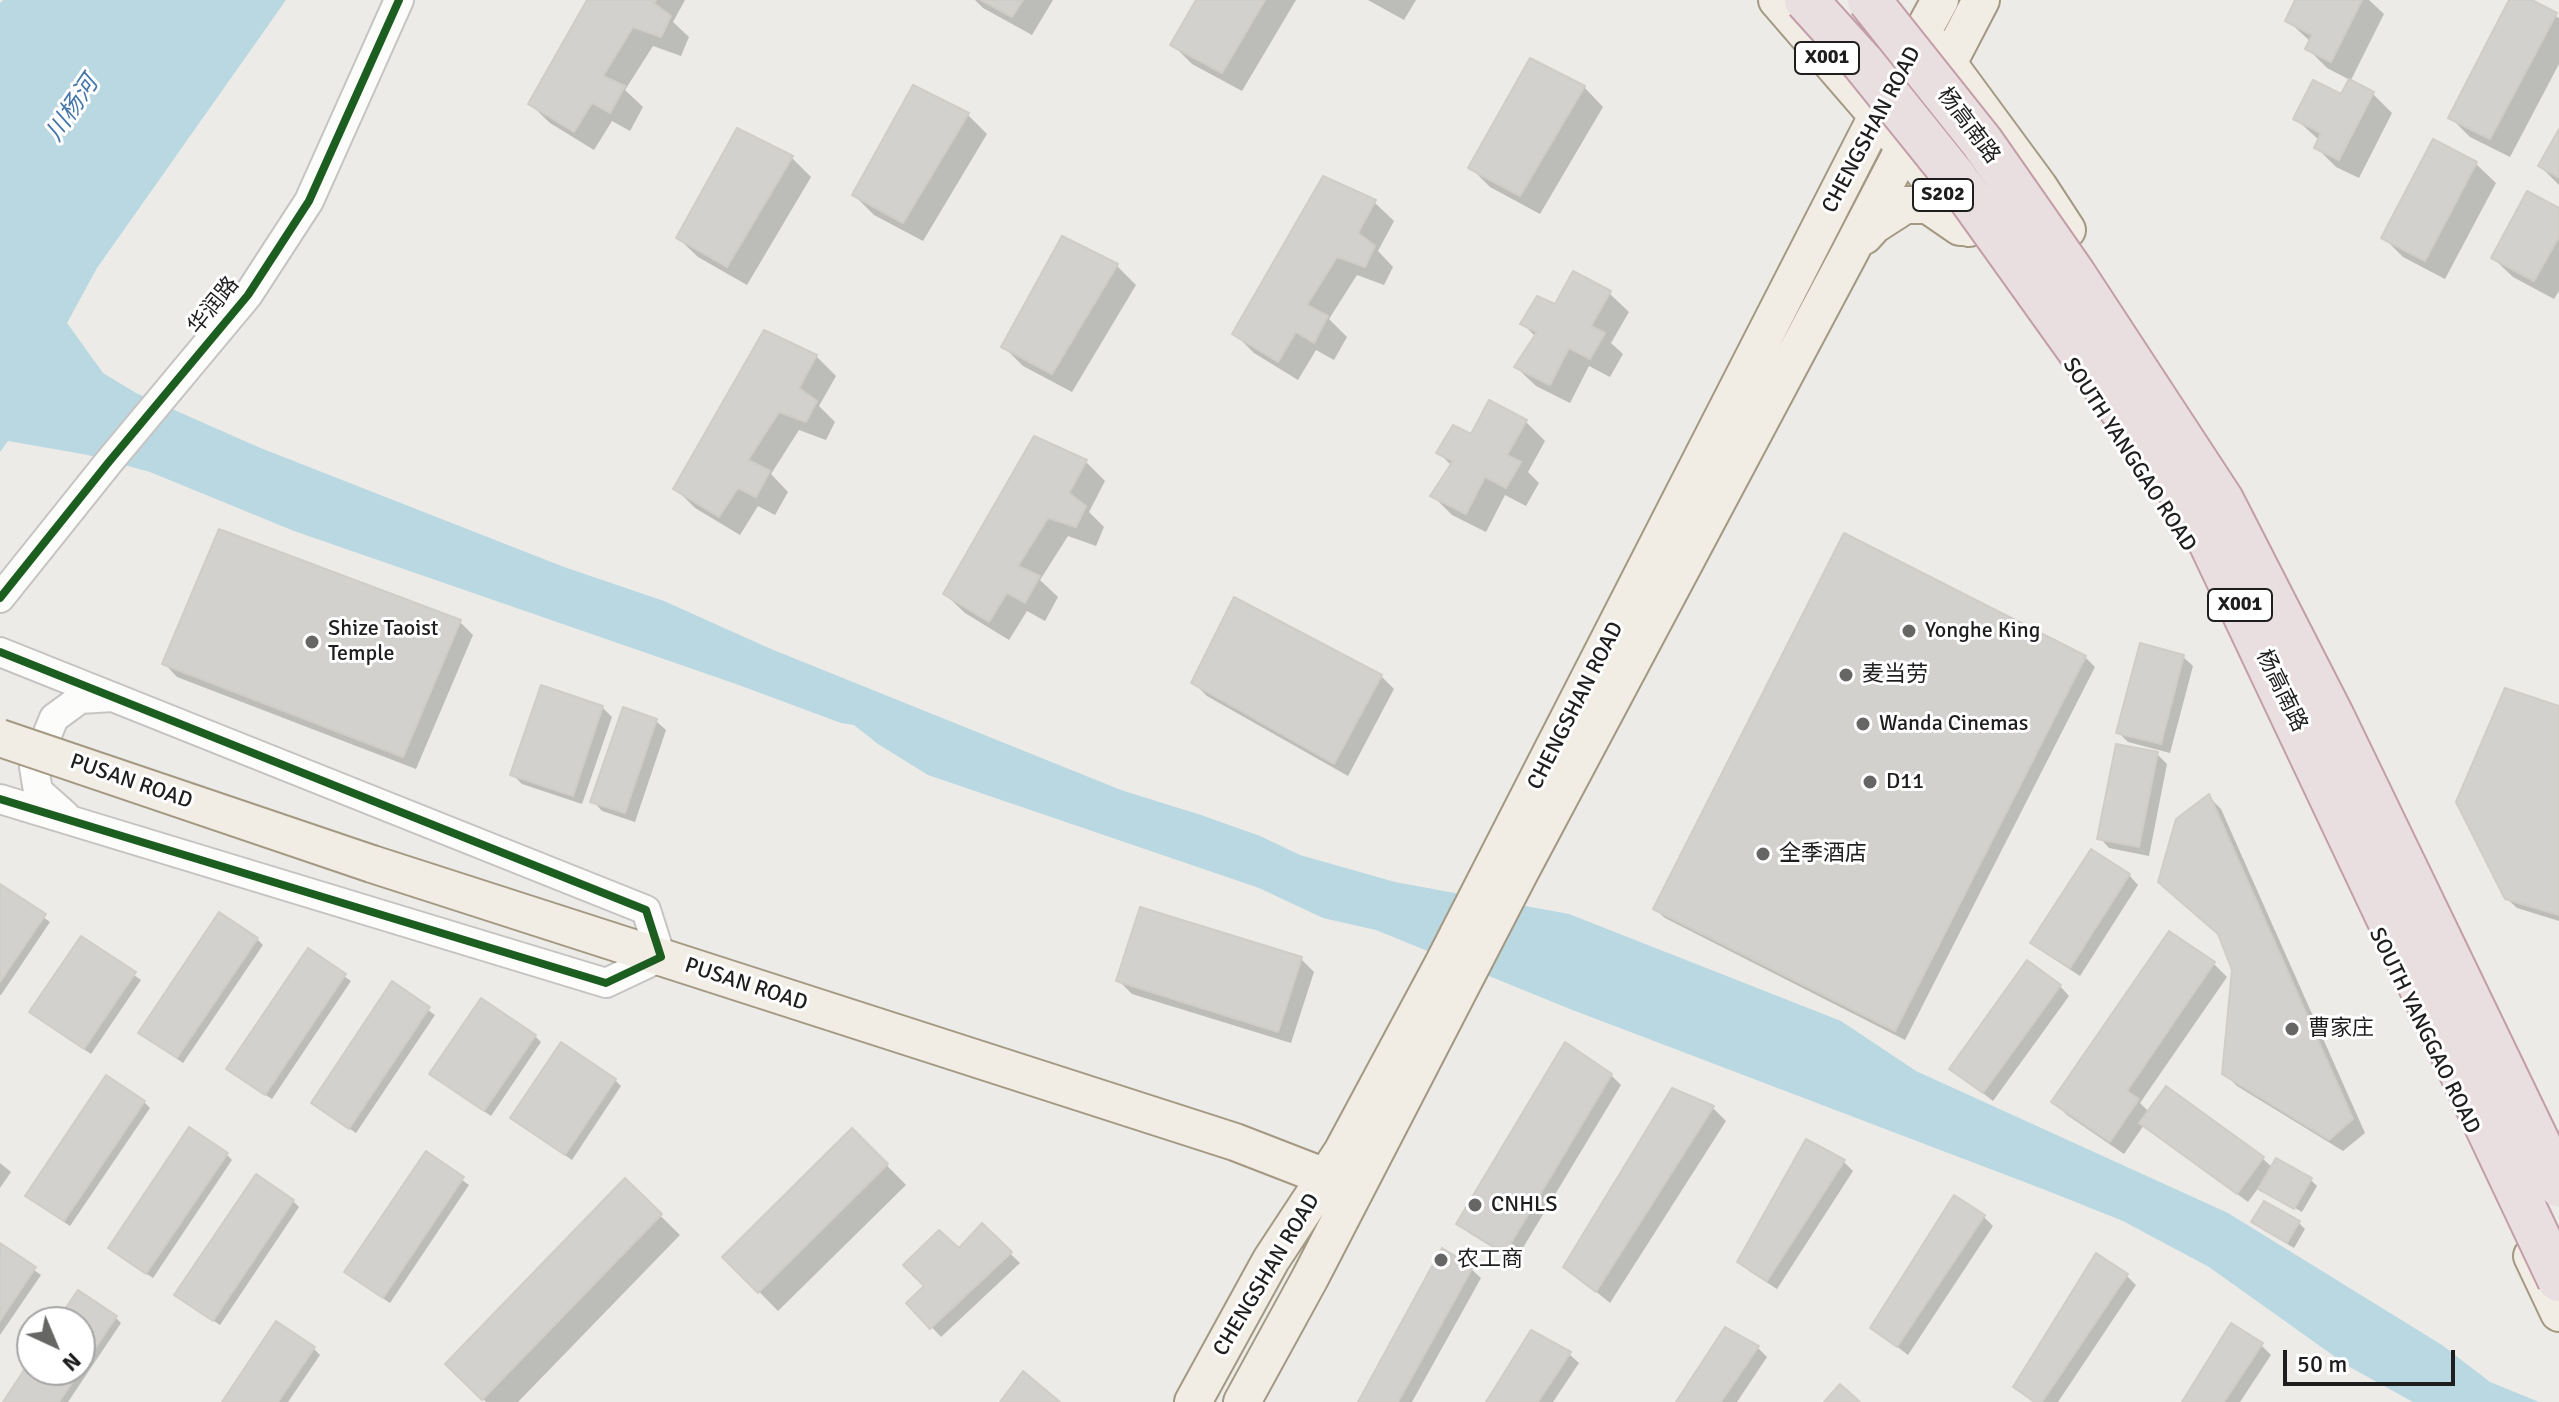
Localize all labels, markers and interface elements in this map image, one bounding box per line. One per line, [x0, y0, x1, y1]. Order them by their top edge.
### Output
road number: X001 [1795, 42, 1859, 74]
street label: CHENGSHAN ROAD [1817, 42, 1927, 218]
water label: 川杨河 [41, 71, 105, 147]
street label: 杨高南路 [1931, 83, 2005, 169]
road number: S202 [1913, 179, 1973, 211]
street label: 华润路 [183, 272, 245, 340]
street label: SOUTH YANGGAO ROAD [2056, 353, 2202, 557]
road number: X001 [2208, 589, 2272, 621]
place label: Shize Taoist Temple [328, 616, 439, 668]
street label: CHENGSHAN ROAD [1522, 618, 1630, 794]
place label: Yonghe King [1925, 618, 2040, 644]
marker: Yonghe King [1900, 622, 1918, 640]
marker: Shize Taoist Temple [303, 633, 321, 651]
street label: 杨高南路 [2250, 646, 2312, 736]
place label: 麦当劳 [1862, 662, 1928, 688]
marker: 麦当劳 [1837, 666, 1855, 684]
place label: Wanda Cinemas [1879, 711, 2028, 737]
marker: Wanda Cinemas [1854, 715, 1872, 733]
street label: PUSAN ROAD [66, 749, 196, 815]
place label: D11 [1886, 769, 1924, 795]
marker: D11 [1861, 773, 1879, 791]
place label: 全季酒店 [1779, 841, 1867, 867]
marker: 全季酒店 [1754, 845, 1772, 863]
street label: SOUTH YANGGAO ROAD [2363, 924, 2485, 1138]
street label: PUSAN ROAD [681, 953, 811, 1017]
place label: 曹家庄 [2308, 1016, 2374, 1042]
marker: 曹家庄 [2283, 1020, 2301, 1038]
street label: CHENGSHAN ROAD [1208, 1189, 1326, 1361]
place label: CNHLS [1491, 1192, 1558, 1218]
marker: CNHLS [1466, 1196, 1484, 1214]
place label: 农工商 [1457, 1247, 1523, 1273]
marker: 农工商 [1432, 1251, 1450, 1269]
north arrow [16, 1306, 96, 1386]
scale bar [2287, 1334, 2459, 1384]
text: N [57, 1347, 87, 1377]
text: 50 m [2297, 1349, 2347, 1379]

